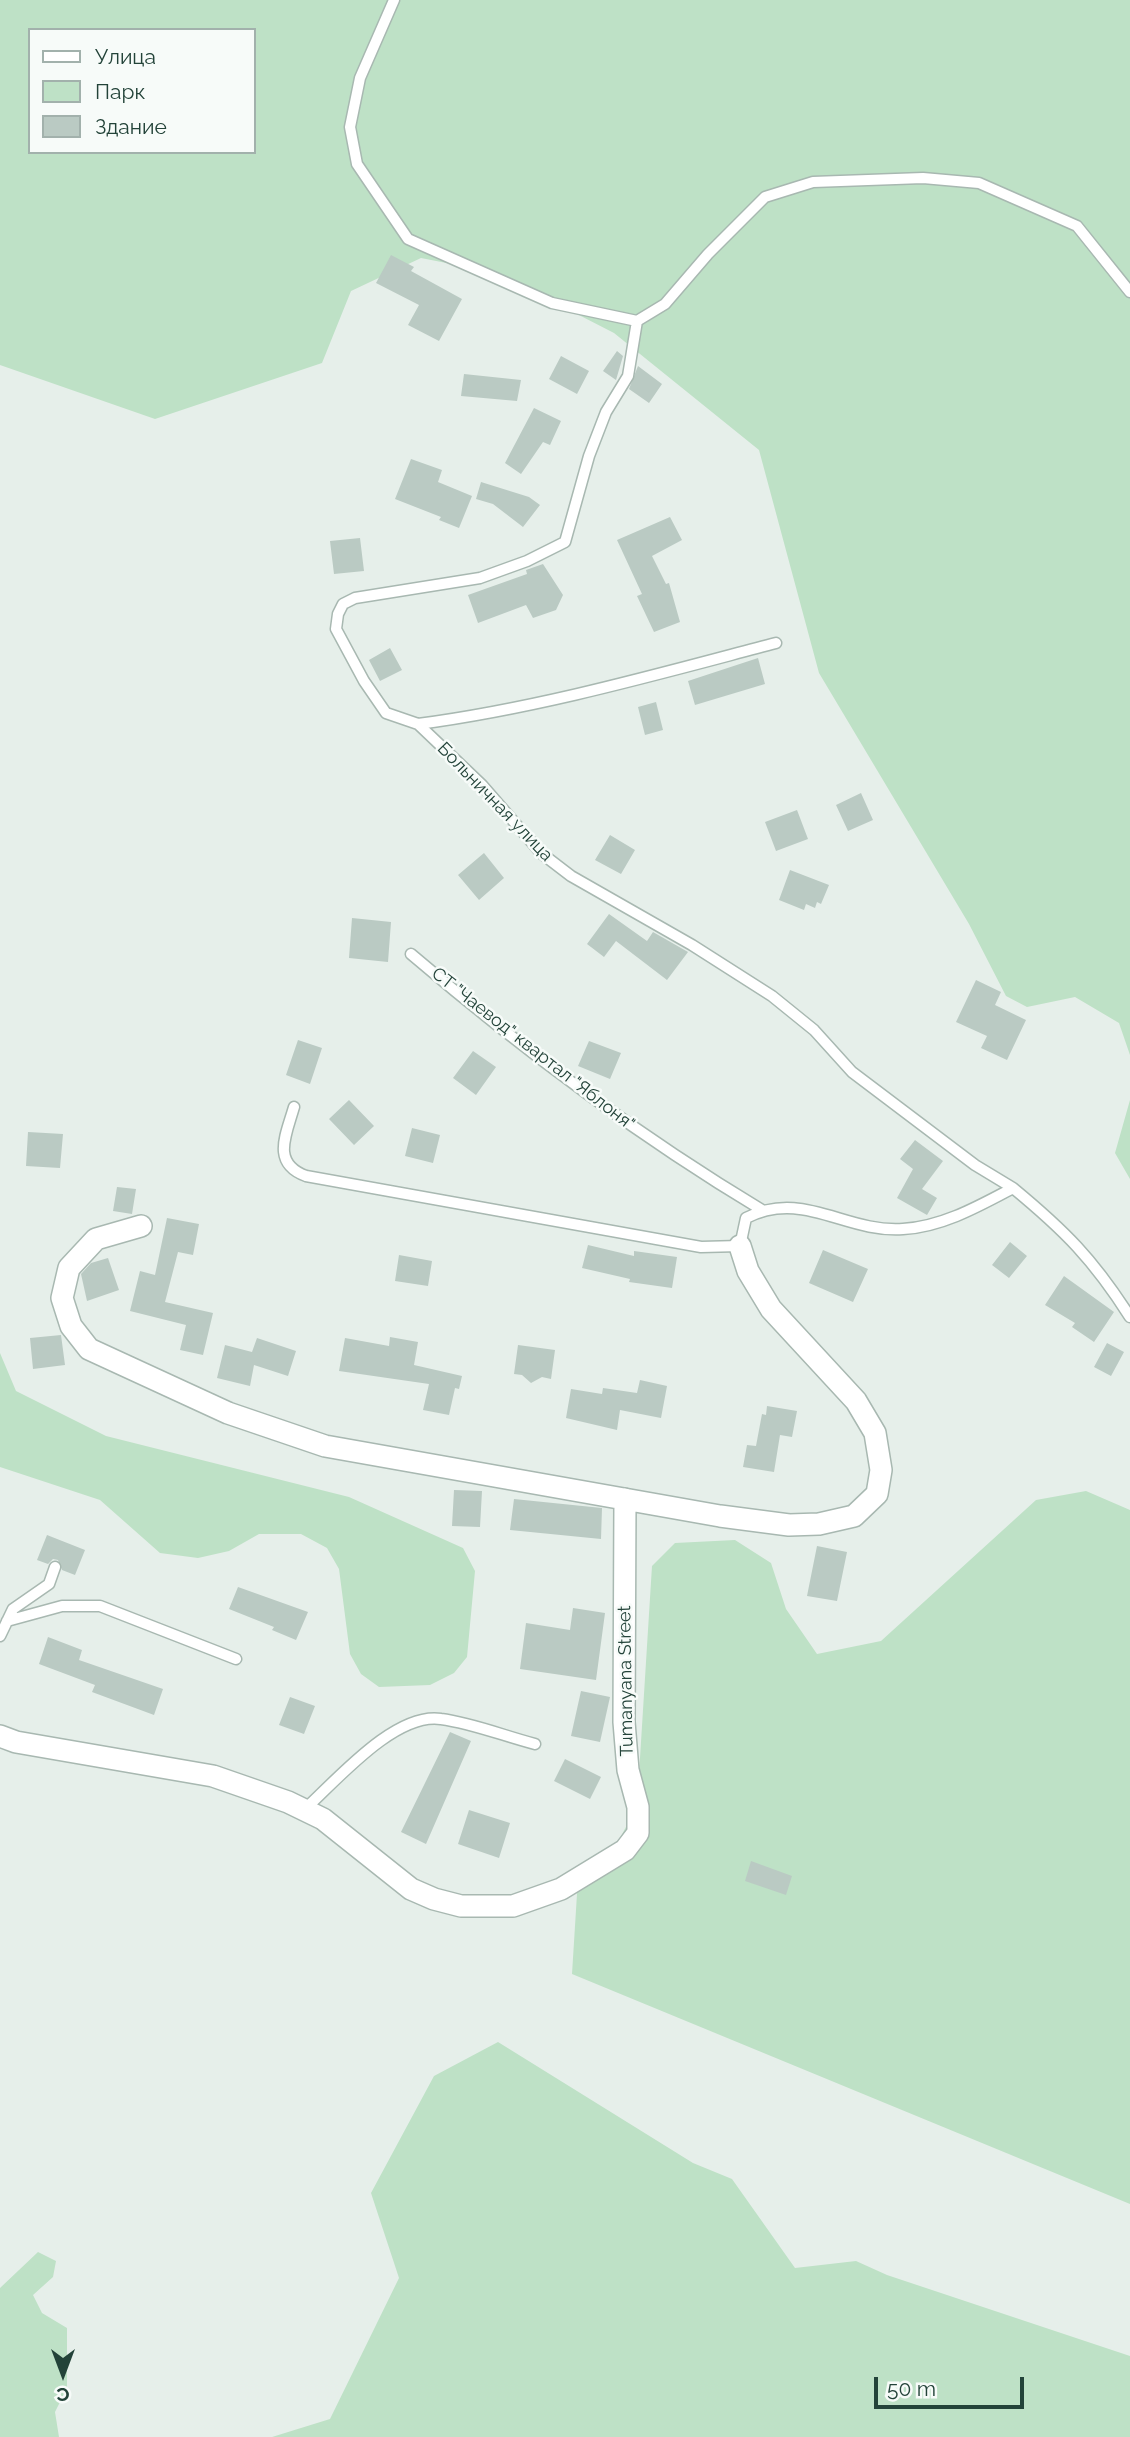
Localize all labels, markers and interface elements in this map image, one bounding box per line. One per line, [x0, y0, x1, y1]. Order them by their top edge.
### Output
legend [28, 28, 256, 154]
text: Улица [95, 44, 156, 69]
text: Парк [95, 79, 145, 104]
text: Здание [95, 114, 167, 139]
street label: Больничная улица [433, 738, 557, 866]
street label: СТ "Чаевод" квартал "Яблоня" [427, 963, 639, 1135]
street label: Tumanyana Street [614, 1605, 638, 1757]
north arrow [28, 2339, 98, 2409]
scale bar [878, 2364, 1028, 2408]
text: 50 m [887, 2376, 936, 2401]
text: С [56, 2384, 70, 2406]

